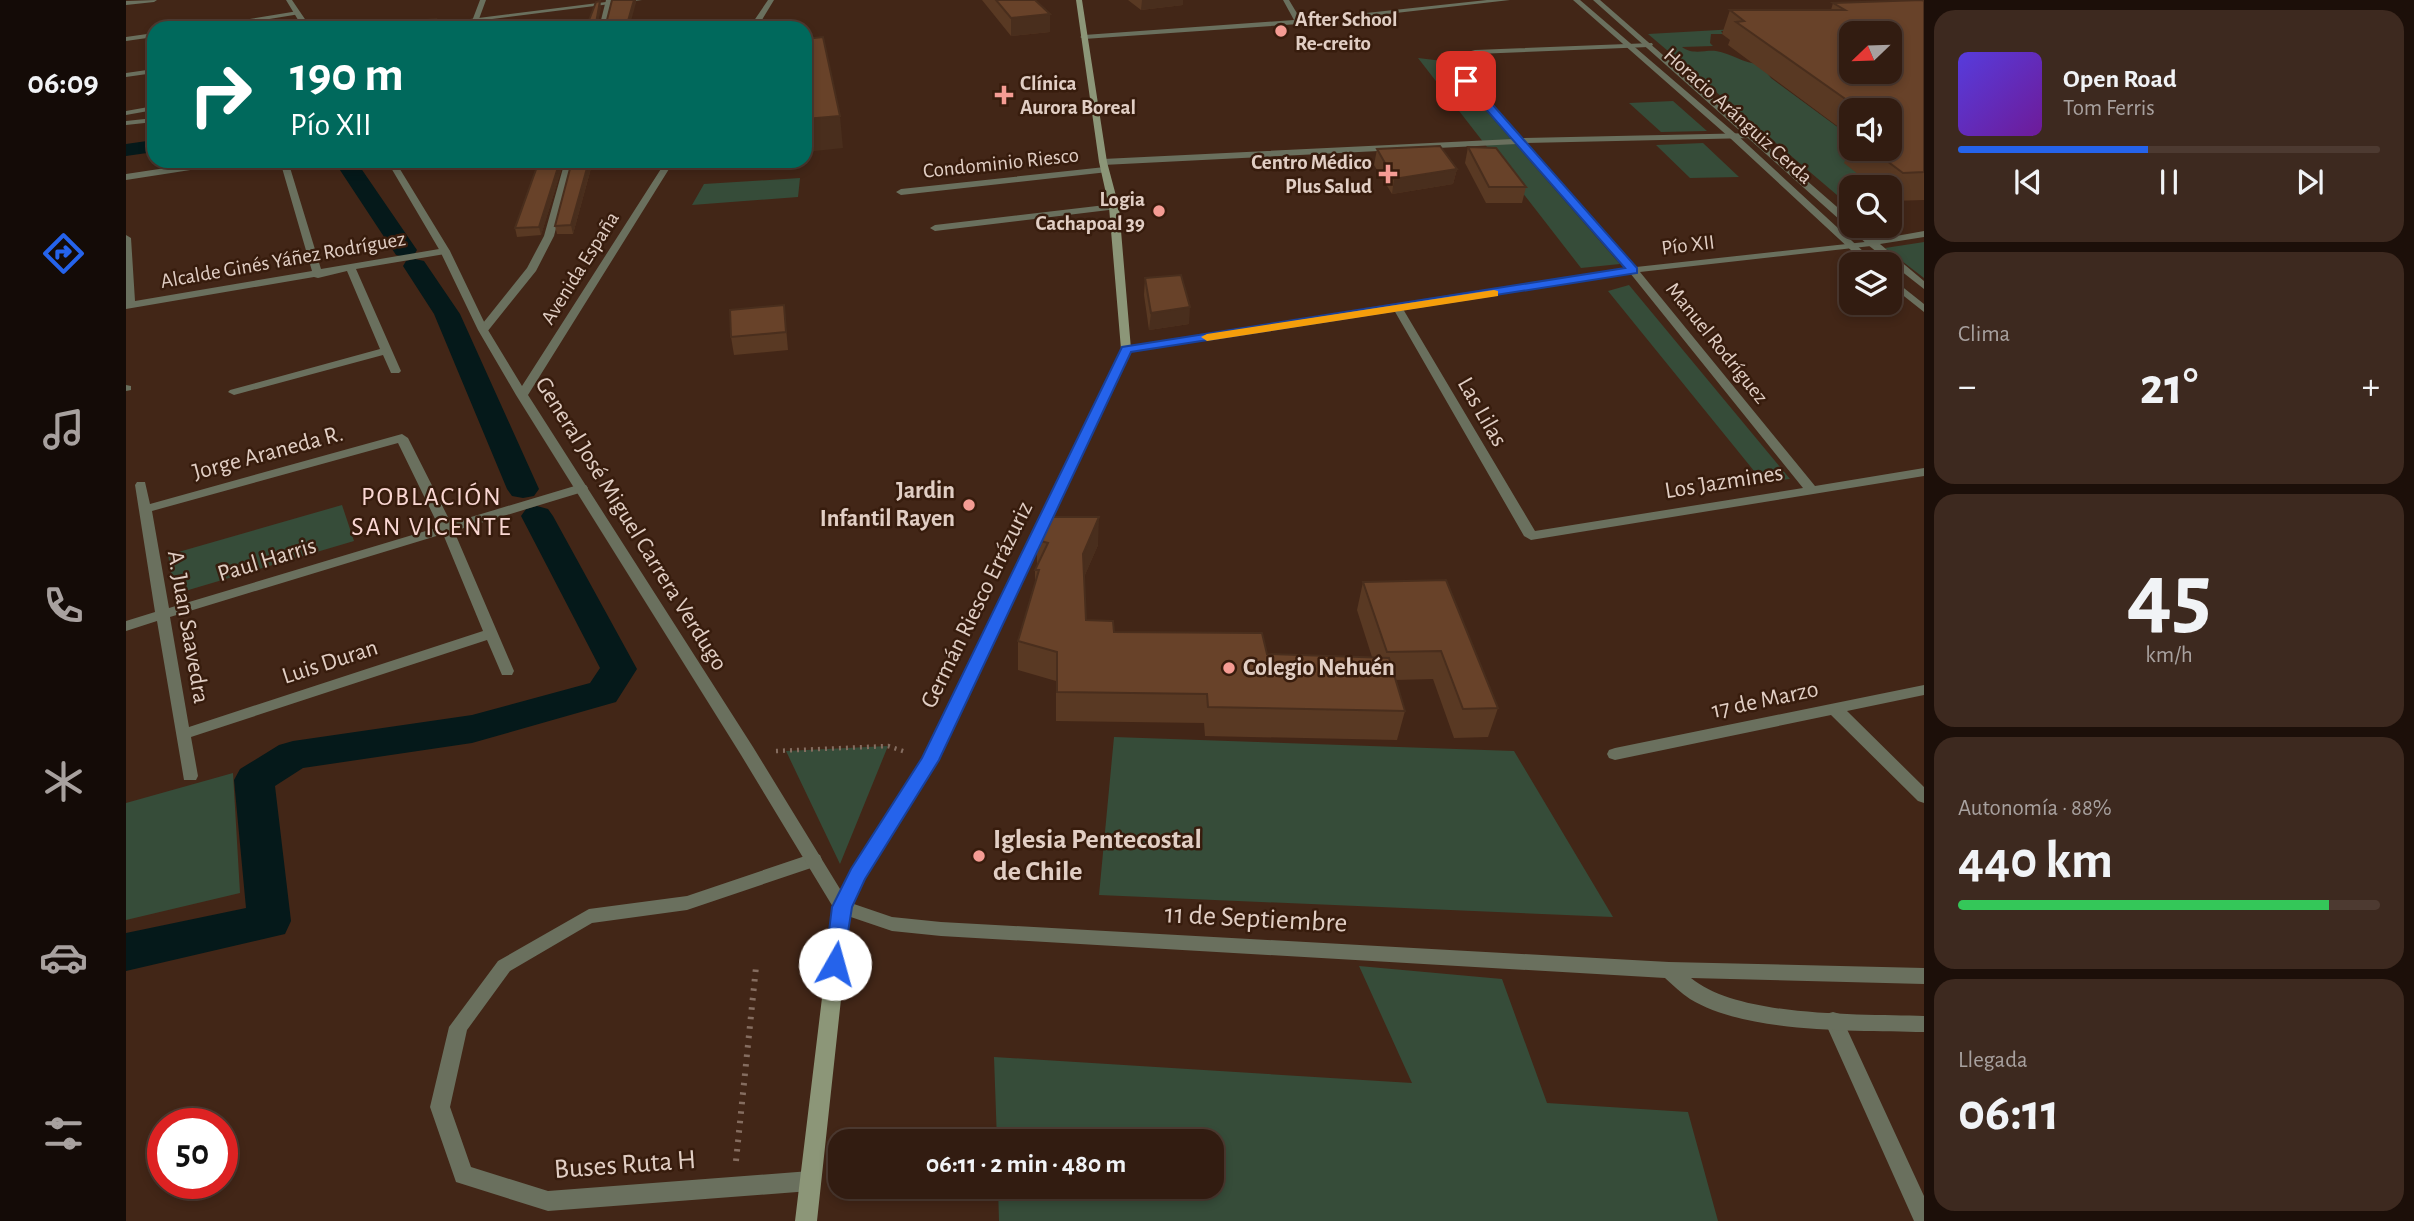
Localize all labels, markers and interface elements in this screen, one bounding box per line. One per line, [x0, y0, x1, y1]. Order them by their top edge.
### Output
place label: After School Re-creito [1295, 9, 1397, 54]
north arrow [1839, 21, 1902, 84]
map controls [1839, 21, 1902, 315]
marker: After School Re-creito [1273, 23, 1289, 39]
street label: Horacio Aránguiz Cerda [1660, 44, 1816, 188]
icon: right [175, 49, 266, 140]
text: 190 m [290, 51, 404, 100]
pin [1436, 51, 1496, 111]
icon: arrive [1447, 62, 1485, 100]
text: Open Road [2063, 66, 2177, 92]
text: 06:09 [27, 67, 99, 99]
place label: Clínica Aurora Boreal [1020, 73, 1136, 118]
marker: Clínica Aurora Boreal [994, 85, 1014, 105]
text: Tom Ferris [2063, 97, 2155, 120]
button: sound [1839, 98, 1902, 161]
text: Pío XII [290, 109, 372, 141]
street label: Condominio Riesco [922, 144, 1080, 182]
place label: Centro Médico Plus Salud [1251, 152, 1372, 197]
icon: previous [2009, 163, 2047, 201]
icon: pause [2150, 163, 2188, 201]
icon: next [2291, 163, 2329, 201]
marker: Centro Médico Plus Salud [1378, 164, 1398, 184]
button: search [1839, 175, 1902, 238]
place label: Logia Cachapoal 39 [1036, 189, 1145, 234]
marker: Logia Cachapoal 39 [1151, 203, 1167, 219]
street label: Avenida España [537, 208, 623, 328]
street label: Alcalde Ginés Yáñez Rodríguez [159, 228, 407, 292]
icon: directions [39, 229, 88, 278]
street label: Pío XII [1660, 231, 1716, 259]
button: layers [1839, 252, 1902, 315]
street label: Manuel Rodríguez [1662, 279, 1772, 407]
text: Clima [1958, 323, 2010, 346]
text: 21° [2140, 361, 2198, 413]
text: − [1958, 368, 1976, 406]
text: + [2362, 368, 2380, 406]
street label: General José Miguel Carrera Verdugo [530, 373, 732, 675]
street label: Las Lilas [1453, 373, 1511, 451]
icon: music [39, 405, 88, 454]
street label: Jorge Araneda R. [190, 421, 346, 485]
street label: Los Jazmines [1663, 461, 1785, 503]
place label: Jardin Infantil Rayen [820, 479, 955, 531]
district label: POBLACIÓN SAN VICENTE [351, 482, 513, 540]
marker: Jardin Infantil Rayen [961, 497, 977, 513]
street label: Germán Riesco Errázuriz [917, 498, 1037, 712]
street label: Paul Harris [215, 534, 319, 586]
street label: A. Juan Saavedra [163, 549, 213, 705]
text: 45 [2126, 551, 2212, 642]
icon: phone [39, 581, 88, 630]
street label: Luis Duran [279, 635, 381, 689]
text: km/h [2145, 644, 2193, 667]
place label: Colegio Nehuén [1243, 656, 1395, 680]
marker: Colegio Nehuén [1221, 660, 1237, 676]
street label: 17 de Marzo [1710, 677, 1820, 723]
icon: climate [39, 757, 88, 806]
text: Autonomía · 88% [1958, 797, 2112, 820]
place label: Iglesia Pentecostal de Chile [993, 826, 1202, 886]
text: 440 km [1958, 835, 2113, 887]
marker: Iglesia Pentecostal de Chile [971, 848, 987, 864]
street label: 11 de Septiembre [1164, 900, 1348, 938]
position arrow [798, 927, 872, 1001]
icon: car [39, 933, 88, 982]
text: Llegada [1958, 1049, 2028, 1072]
text: 06:11 [1958, 1087, 2060, 1139]
speed limit sign: 50 [147, 1108, 238, 1199]
icon: filters [39, 1109, 88, 1158]
street label: Buses Ruta H [553, 1146, 697, 1184]
text: 06:11 · 2 min · 480 m [926, 1151, 1126, 1177]

